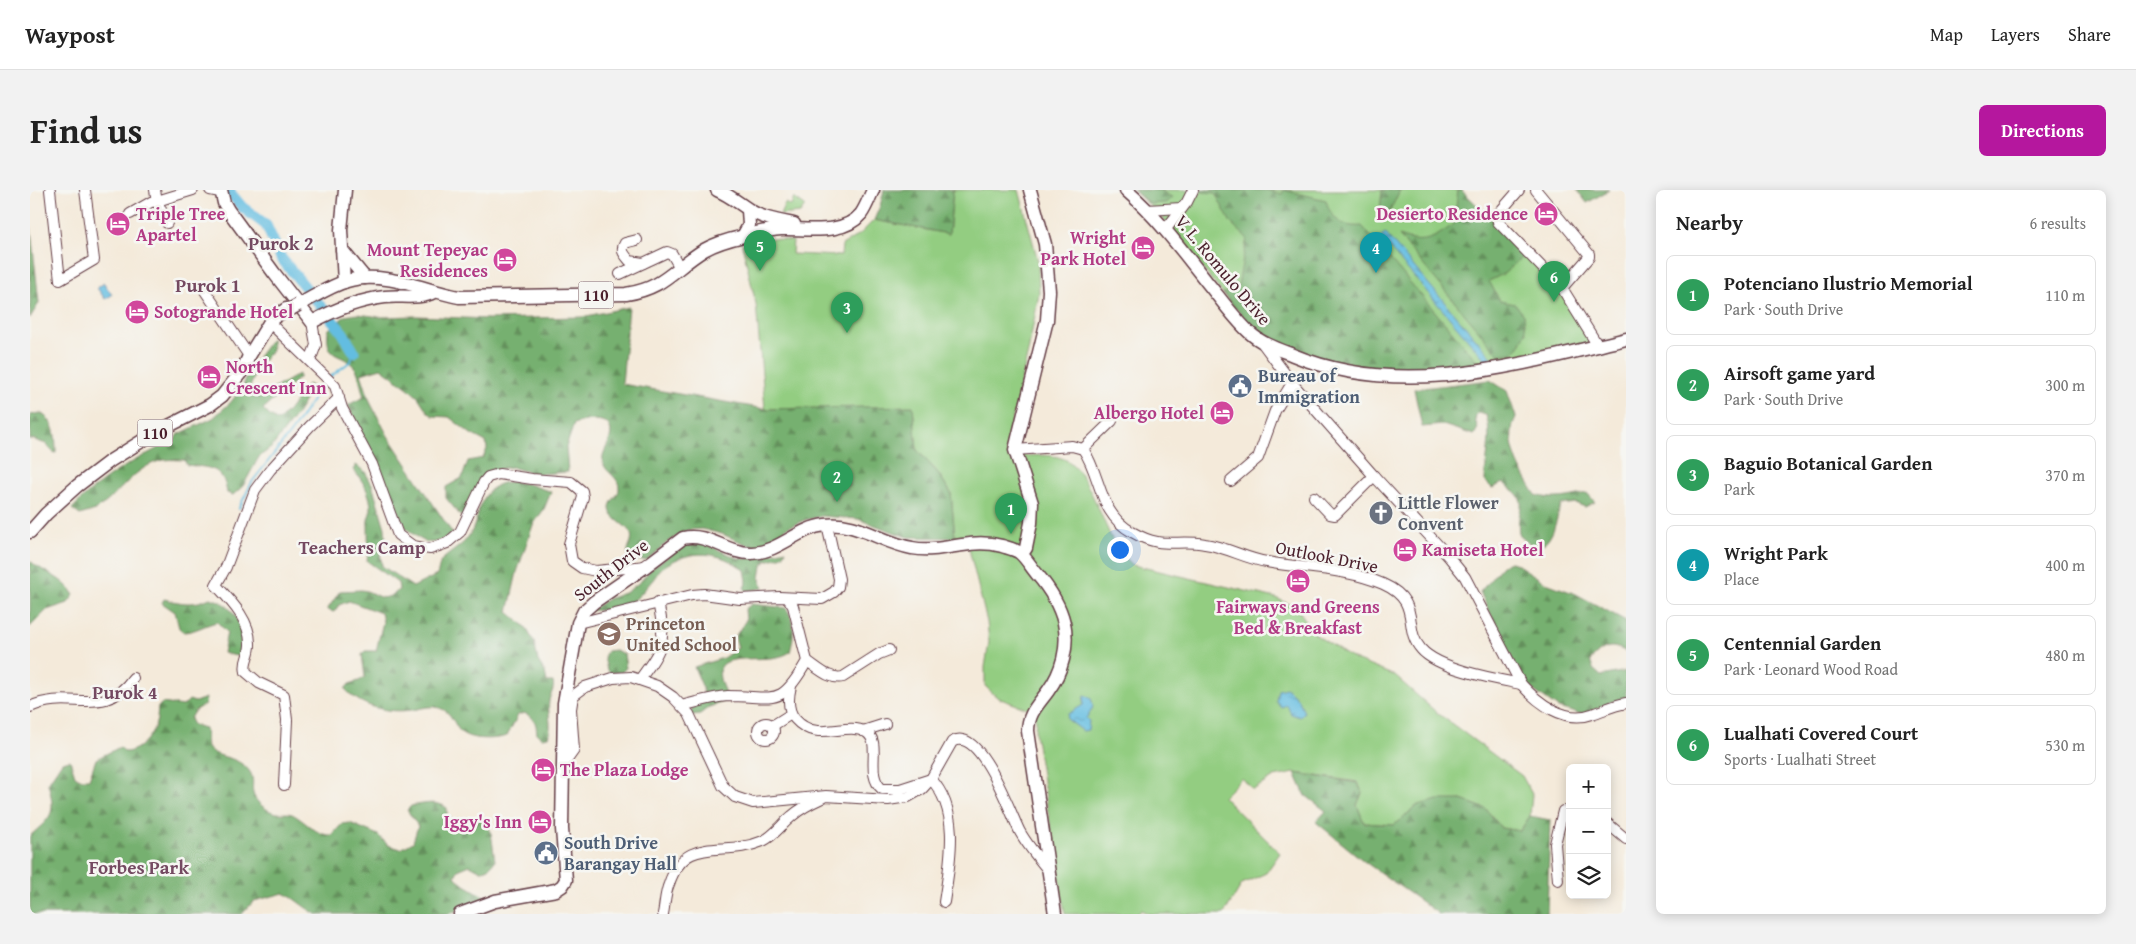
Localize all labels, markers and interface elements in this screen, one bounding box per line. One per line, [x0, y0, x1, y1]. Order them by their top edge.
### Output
text: Waypost [25, 17, 115, 52]
text: Map [1930, 21, 1963, 48]
text: Layers [1991, 21, 2040, 48]
text: Share [2068, 21, 2111, 48]
text: Find us [30, 105, 143, 156]
button: Directions [1979, 105, 2106, 156]
place label: Triple Tree Apartel [136, 200, 226, 248]
place label: Desierto Residence [1376, 200, 1528, 227]
hotel icon: Desierto Residence [1533, 201, 1559, 227]
text: Nearby [1676, 207, 1743, 238]
street label: V. L. Romulo Drive [1169, 208, 1278, 331]
hotel icon: Triple Tree Apartel [105, 211, 131, 237]
text: 6 results [2029, 211, 2086, 235]
place label: Wright Park Hotel [1041, 224, 1126, 272]
district label: Purok 2 [248, 229, 314, 257]
pin: 5 [744, 230, 776, 271]
pin: 4 [1360, 232, 1392, 273]
hotel icon: Wright Park Hotel [1130, 235, 1156, 261]
place label: Mount Tepeyac Residences [367, 236, 488, 284]
hotel icon: Mount Tepeyac Residences [492, 247, 518, 273]
pin: 6 [1538, 261, 1570, 302]
text: Potenciano Ilustrio Memorial [1724, 269, 1973, 297]
district label: Purok 1 [175, 271, 241, 299]
road number: 110 [578, 282, 614, 308]
text: 1 [1689, 283, 1697, 307]
text: 110 m [2045, 283, 2085, 307]
pin: 3 [831, 292, 863, 333]
text: Park · South Drive [1724, 297, 1843, 321]
place label: Sotogrande Hotel [154, 298, 294, 325]
hotel icon: Sotogrande Hotel [124, 299, 150, 325]
place label: North Crescent Inn [226, 353, 327, 401]
text: Airsoft game yard [1724, 359, 1875, 387]
place label: Bureau of Immigration [1258, 362, 1360, 410]
hotel icon: North Crescent Inn [196, 364, 222, 390]
public building icon: Bureau of Immigration [1227, 373, 1253, 399]
text: 2 [1689, 373, 1697, 397]
text: 300 m [2045, 373, 2085, 397]
text: Park · South Drive [1724, 387, 1843, 411]
place label: Albergo Hotel [1094, 399, 1204, 426]
hotel icon: Albergo Hotel [1209, 400, 1235, 426]
road number: 110 [138, 420, 172, 446]
text: Baguio Botanical Garden [1724, 449, 1932, 477]
pin: 2 [821, 461, 853, 502]
text: 3 [1689, 463, 1697, 487]
text: 370 m [2045, 463, 2085, 487]
text: Park [1724, 477, 1755, 501]
place label: Little Flower Convent [1398, 489, 1500, 537]
pin: 1 [995, 493, 1027, 534]
church icon: Little Flower Convent [1368, 500, 1394, 526]
street label: South Drive [567, 532, 654, 607]
district label: Teachers Camp [298, 533, 426, 561]
street label: Outlook Drive [1273, 533, 1381, 580]
place label: Kamiseta Hotel [1422, 536, 1544, 563]
your location [1107, 537, 1133, 563]
hotel icon: Kamiseta Hotel [1392, 537, 1418, 563]
text: Wright Park [1724, 539, 1828, 567]
text: 4 [1689, 553, 1697, 577]
text: 400 m [2045, 553, 2085, 577]
text: Place [1724, 567, 1759, 591]
hotel icon: Fairways and Greens Bed & Breakfast [1285, 568, 1311, 594]
place label: Fairways and Greens Bed & Breakfast [1216, 593, 1380, 641]
place label: Princeton United School [626, 610, 738, 658]
school or university icon: Princeton United School [596, 621, 622, 647]
text: Centennial Garden [1724, 629, 1881, 657]
text: 5 [1689, 643, 1697, 667]
text: 480 m [2045, 643, 2085, 667]
text: Park · Leonard Wood Road [1724, 657, 1898, 681]
district label: Purok 4 [92, 678, 158, 706]
text: Lualhati Covered Court [1724, 719, 1918, 747]
text: 6 [1689, 733, 1697, 757]
text: 530 m [2045, 733, 2085, 757]
text: Sports · Lualhati Street [1724, 747, 1876, 771]
place label: The Plaza Lodge [560, 756, 689, 783]
hotel icon: The Plaza Lodge [530, 757, 556, 783]
map controls [1566, 764, 1611, 899]
button: + [1566, 764, 1611, 809]
place label: Iggy's Inn [444, 808, 522, 835]
hotel icon: Iggy's Inn [527, 809, 553, 835]
button: − [1566, 809, 1611, 854]
place label: South Drive Barangay Hall [564, 829, 677, 877]
public building icon: South Drive Barangay Hall [533, 840, 559, 866]
district label: Forbes Park [89, 853, 189, 881]
button: layers [1566, 854, 1611, 899]

